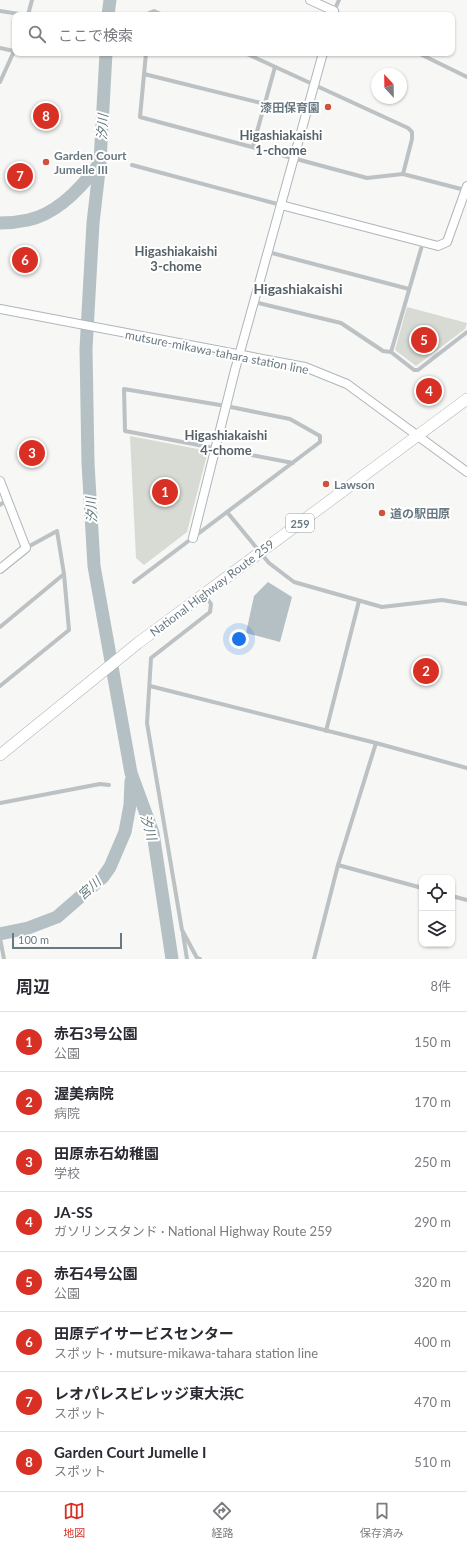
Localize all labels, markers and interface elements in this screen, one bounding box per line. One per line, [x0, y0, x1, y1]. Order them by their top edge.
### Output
search box [12, 12, 455, 56]
icon: search [26, 23, 48, 45]
text: ここで検索 [58, 26, 133, 44]
north arrow [371, 68, 407, 104]
place label: 漆田保育園 [260, 100, 320, 115]
pin: 8 [33, 101, 59, 131]
marker: 漆田保育園 [323, 102, 333, 112]
water label: 汐川 [93, 112, 111, 140]
district label: Higashiakaishi 1-chome [240, 127, 322, 158]
place label: Garden Court Jumelle III [54, 148, 127, 177]
marker: Garden Court Jumelle III [41, 157, 51, 167]
pin: 7 [7, 161, 33, 191]
district label: Higashiakaishi 3-chome [135, 243, 217, 274]
pin: 6 [12, 245, 38, 275]
district label: Higashiakaishi [253, 280, 343, 297]
pin: 5 [411, 325, 437, 355]
street label: mutsure-mikawa-tahara station line [124, 327, 310, 377]
pin: 4 [416, 376, 442, 406]
district label: Higashiakaishi 4-chome [185, 427, 267, 458]
pin: 3 [19, 438, 45, 468]
pin: 1 [152, 477, 178, 507]
place label: Lawson [334, 477, 375, 492]
marker: Lawson [321, 479, 331, 489]
water label: 汐川 [82, 495, 100, 523]
place label: 道の駅田原 [390, 506, 450, 521]
marker: 道の駅田原 [377, 508, 387, 518]
road number: 259 [286, 514, 314, 532]
street label: National Highway Route 259 [147, 536, 277, 640]
your location [229, 629, 249, 649]
pin: 2 [413, 656, 439, 686]
water label: 汐川 [138, 812, 161, 844]
water label: 宮川 [74, 872, 105, 903]
map controls [419, 875, 455, 947]
button: locate [419, 875, 455, 911]
button: layers [419, 911, 455, 947]
scale bar [12, 931, 122, 950]
text: 100 m [18, 933, 49, 946]
text: 周辺 [16, 976, 50, 997]
text: 8件 [430, 978, 451, 994]
text: 赤石3号公園 [54, 1024, 138, 1042]
text: 1 [25, 1034, 33, 1050]
text: 150 m [414, 1034, 451, 1050]
text: 公園 [54, 1045, 80, 1061]
text: 渥美病院 [54, 1084, 114, 1102]
text: 2 [25, 1094, 33, 1110]
text: 170 m [414, 1094, 451, 1110]
text: 病院 [54, 1105, 80, 1121]
text: 田原赤石幼稚園 [54, 1144, 159, 1162]
text: 3 [25, 1154, 33, 1170]
text: 250 m [414, 1154, 451, 1170]
text: 学校 [54, 1165, 80, 1181]
text: JA-SS [54, 1203, 93, 1221]
text: 4 [25, 1214, 33, 1230]
text: 290 m [414, 1214, 451, 1230]
text: ガソリンスタンド · National Highway Route 259 [54, 1223, 332, 1239]
text: 赤石4号公園 [54, 1264, 138, 1282]
text: 5 [25, 1274, 33, 1290]
text: 320 m [414, 1274, 451, 1290]
text: 公園 [54, 1285, 80, 1301]
text: 田原デイサービスセンター [54, 1324, 234, 1342]
text: 6 [25, 1334, 33, 1350]
text: 400 m [414, 1334, 451, 1350]
text: スポット · mutsure-mikawa-tahara station line [54, 1345, 318, 1361]
text: レオパレスビレッジ東大浜C [54, 1384, 244, 1402]
text: 7 [25, 1394, 33, 1410]
text: 470 m [414, 1394, 451, 1410]
text: スポット [54, 1405, 106, 1421]
text: Garden Court Jumelle I [54, 1443, 207, 1461]
text: 8 [25, 1454, 33, 1470]
text: 510 m [414, 1454, 451, 1470]
text: スポット [54, 1463, 106, 1479]
tab: 地図 [63, 1500, 85, 1540]
tab: 経路 [211, 1500, 233, 1540]
tab: 保存済み [360, 1500, 404, 1540]

